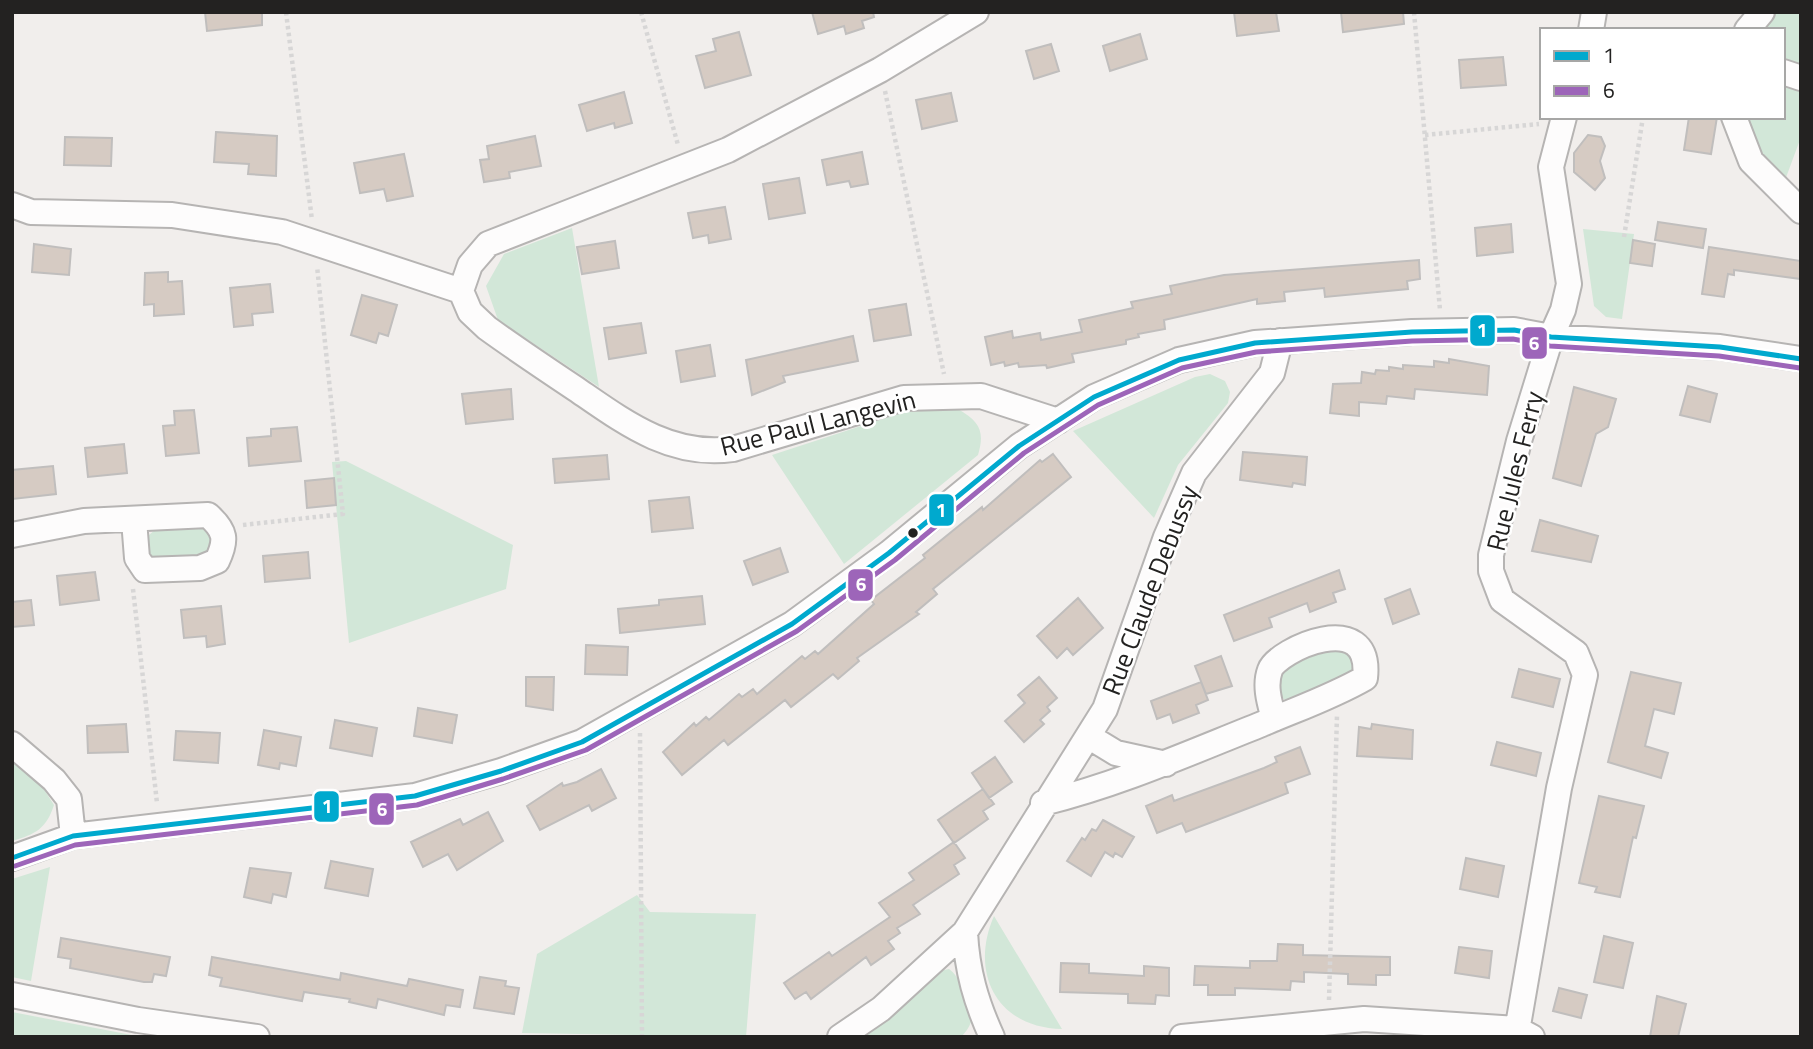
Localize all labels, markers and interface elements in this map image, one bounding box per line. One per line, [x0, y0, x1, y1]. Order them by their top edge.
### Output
legend [1540, 28, 1785, 119]
text: 1 [1603, 39, 1615, 71]
text: 6 [1603, 74, 1615, 106]
line badge: 1 [1469, 314, 1496, 347]
text: 1 [1477, 315, 1487, 344]
line badge: 6 [1521, 326, 1548, 360]
text: 6 [1529, 328, 1540, 357]
street label: Rue Paul Langevin [716, 379, 920, 466]
street label: Rue Jules Ferry [1476, 387, 1553, 555]
street label: Rue Claude Debussy [1092, 479, 1208, 700]
line badge: 1 [928, 493, 955, 527]
text: 1 [936, 495, 946, 524]
unlabelled marker [906, 526, 920, 540]
line badge: 6 [847, 568, 874, 602]
text: 6 [856, 569, 867, 598]
line badge: 1 [313, 790, 340, 823]
text: 1 [322, 791, 332, 820]
line badge: 6 [368, 792, 395, 826]
text: 6 [377, 794, 388, 823]

